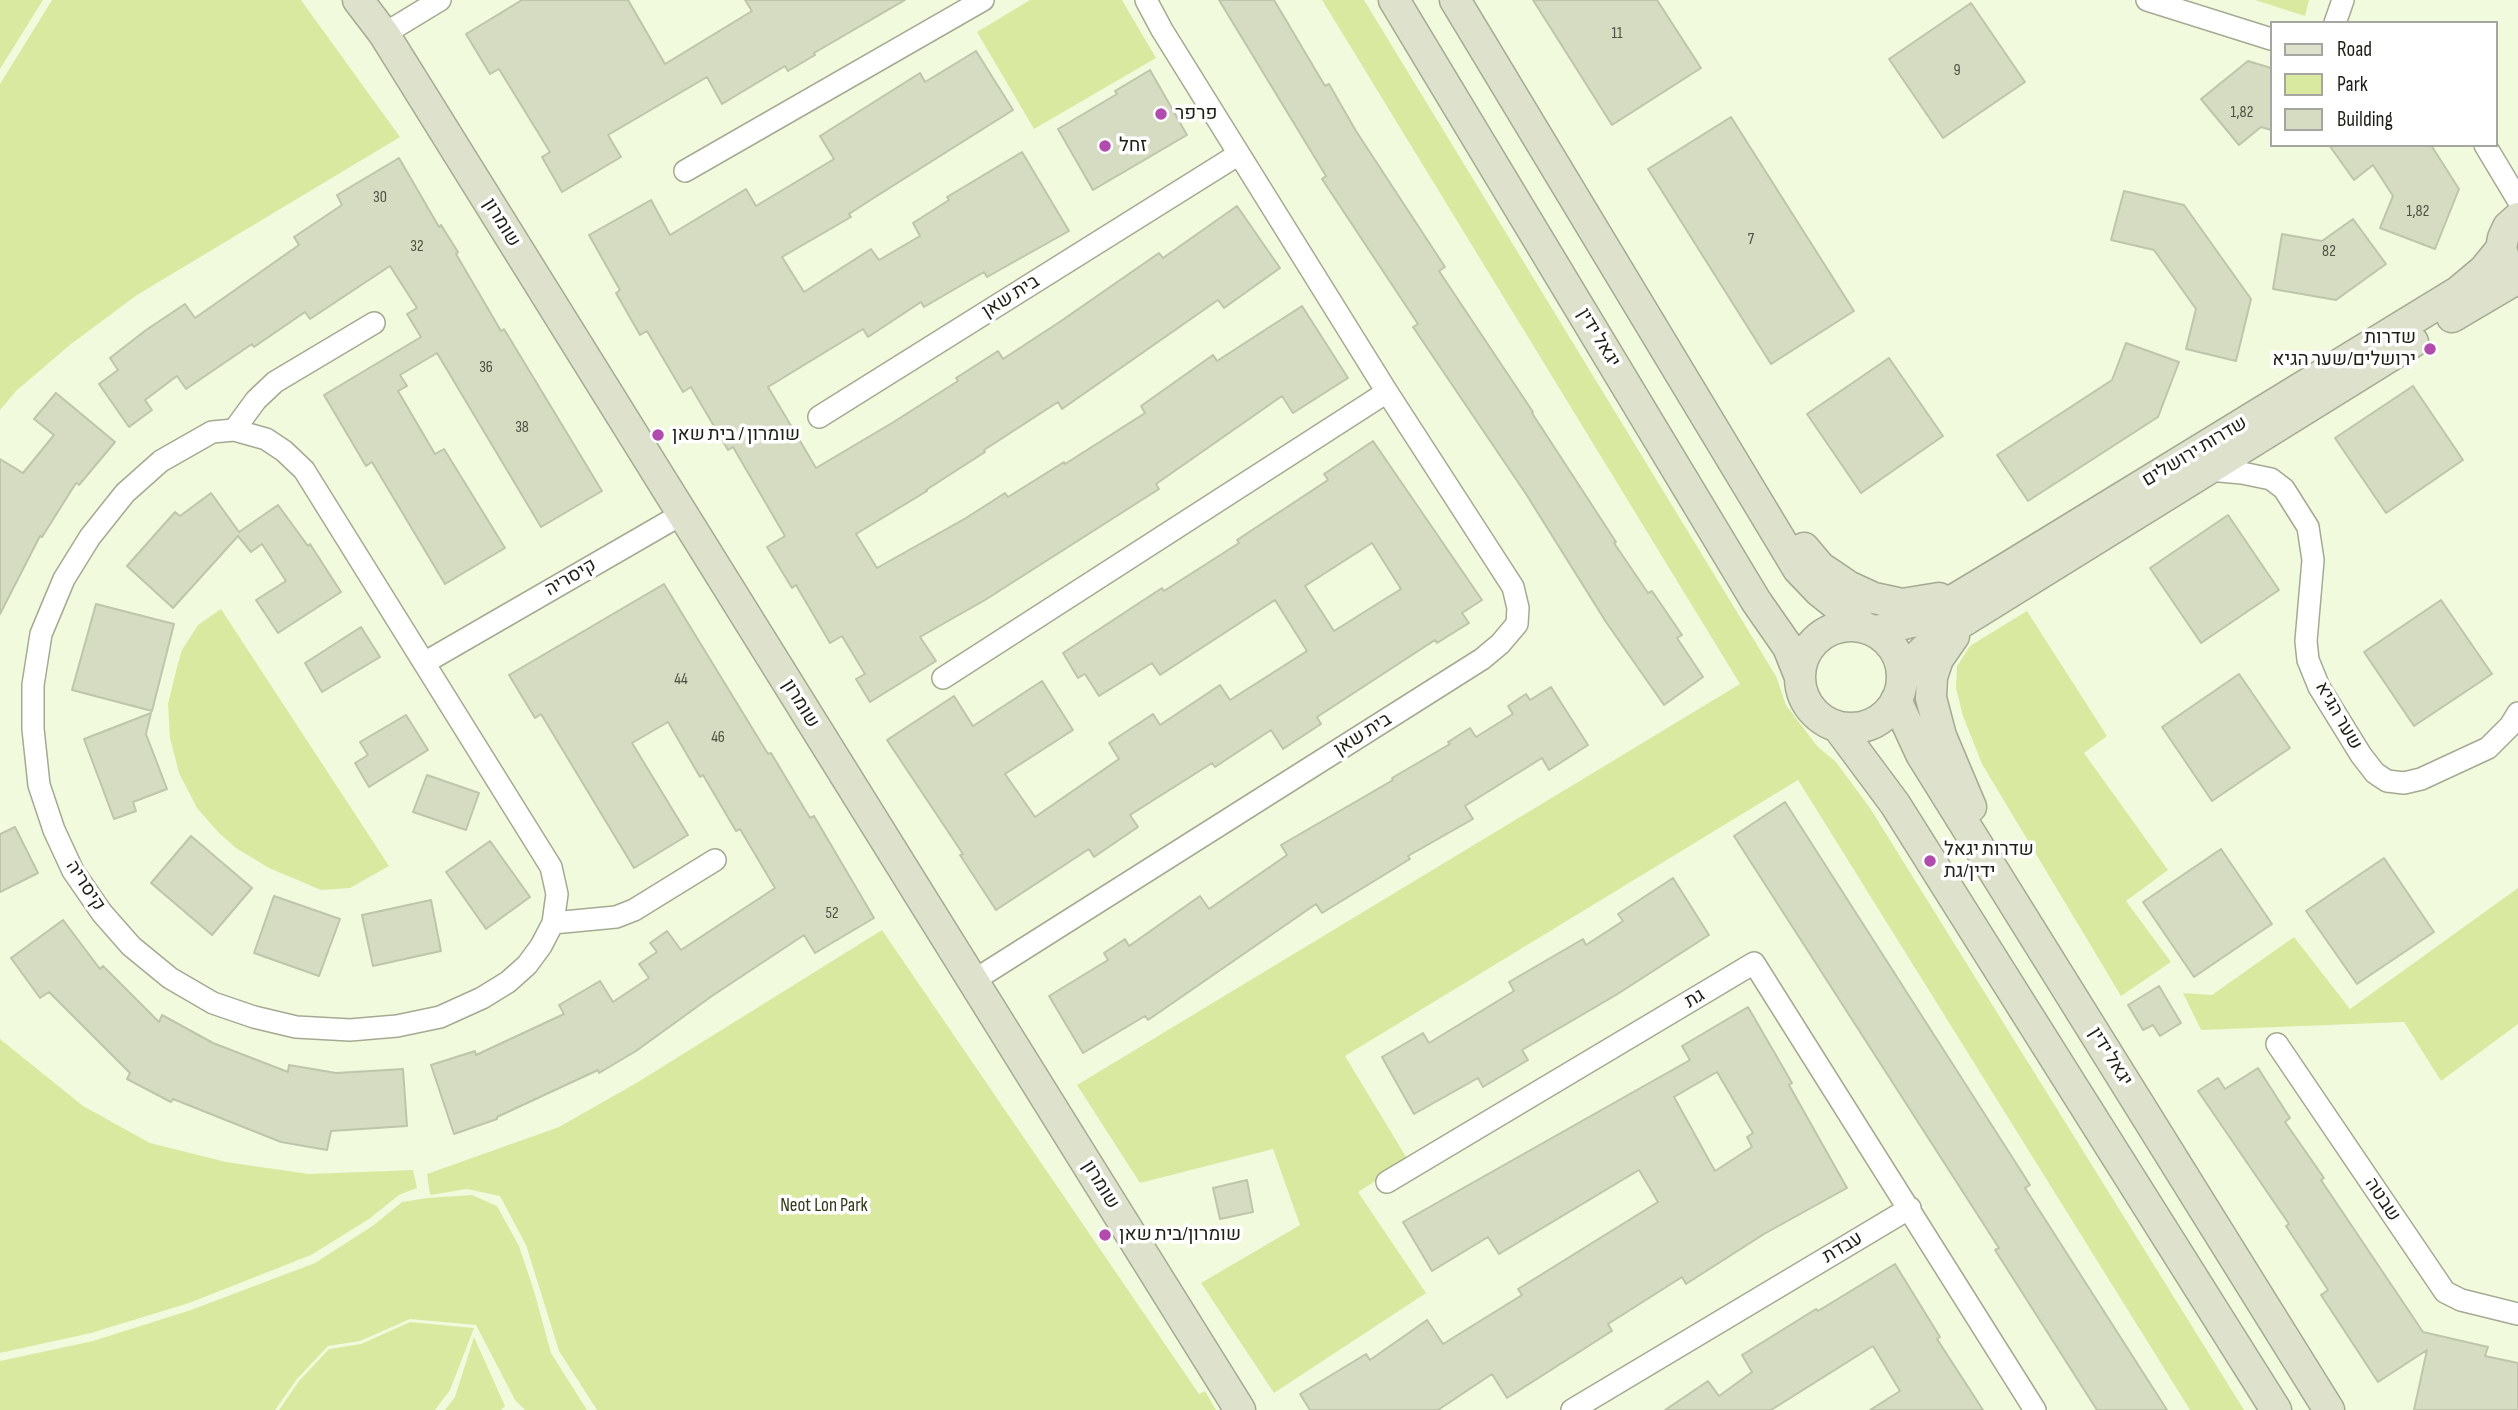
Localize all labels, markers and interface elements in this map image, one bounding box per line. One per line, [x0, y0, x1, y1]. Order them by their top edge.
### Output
legend [2270, 21, 2497, 147]
house number: 11 [1611, 24, 1623, 44]
text: Road [2337, 37, 2372, 62]
house number: 9 [1953, 61, 1961, 81]
text: Park [2337, 72, 2368, 97]
place label: פרפר [1175, 103, 1217, 125]
house number: 1,82 [2231, 103, 2253, 123]
marker: פרפר [1153, 106, 1169, 122]
text: Building [2337, 107, 2393, 132]
place label: זחל [1119, 135, 1147, 157]
marker: זחל [1097, 138, 1113, 154]
house number: 30 [373, 188, 387, 208]
street label: שומרון [477, 194, 525, 252]
house number: 1,82 [2407, 202, 2429, 222]
house number: 7 [1748, 230, 1754, 250]
house number: 32 [410, 237, 424, 257]
house number: 82 [2322, 242, 2336, 262]
street label: בית שאן [978, 271, 1044, 323]
street label: יגאל ידין [1572, 304, 1624, 372]
place label: שדרות ירושלים/שער הגיא [2272, 327, 2416, 371]
marker: שדרות ירושלים/שער הגיא [2422, 341, 2438, 357]
house number: 36 [479, 358, 493, 378]
street label: שדרות ירושלים [2139, 412, 2251, 492]
house number: 38 [515, 418, 529, 438]
place label: שומרון / בית שאן [672, 424, 800, 446]
marker: שומרון / בית שאן [650, 427, 666, 443]
street label: קיסריה [541, 554, 601, 602]
house number: 44 [674, 670, 688, 690]
street label: שומרון [776, 675, 824, 733]
street label: שער הגיא [2309, 678, 2367, 754]
street label: בית שאן [1330, 709, 1396, 761]
house number: 46 [711, 728, 725, 748]
place label: שדרות יגאל ידין/גת [1944, 839, 2034, 883]
marker: שדרות יגאל ידין/גת [1922, 853, 1938, 869]
street label: קיסריה [60, 856, 110, 916]
house number: 52 [825, 904, 839, 924]
street label: גת [1681, 984, 1709, 1014]
street label: יגאל ידין [2083, 1023, 2137, 1091]
street label: שומרון [1076, 1156, 1124, 1214]
street label: שבטה [2359, 1174, 2405, 1226]
park label: Neot Lon Park [780, 1195, 868, 1217]
place label: שומרון/בית שאן [1119, 1224, 1241, 1246]
marker: שומרון/בית שאן [1097, 1227, 1113, 1243]
street label: עבדת [1819, 1227, 1867, 1269]

